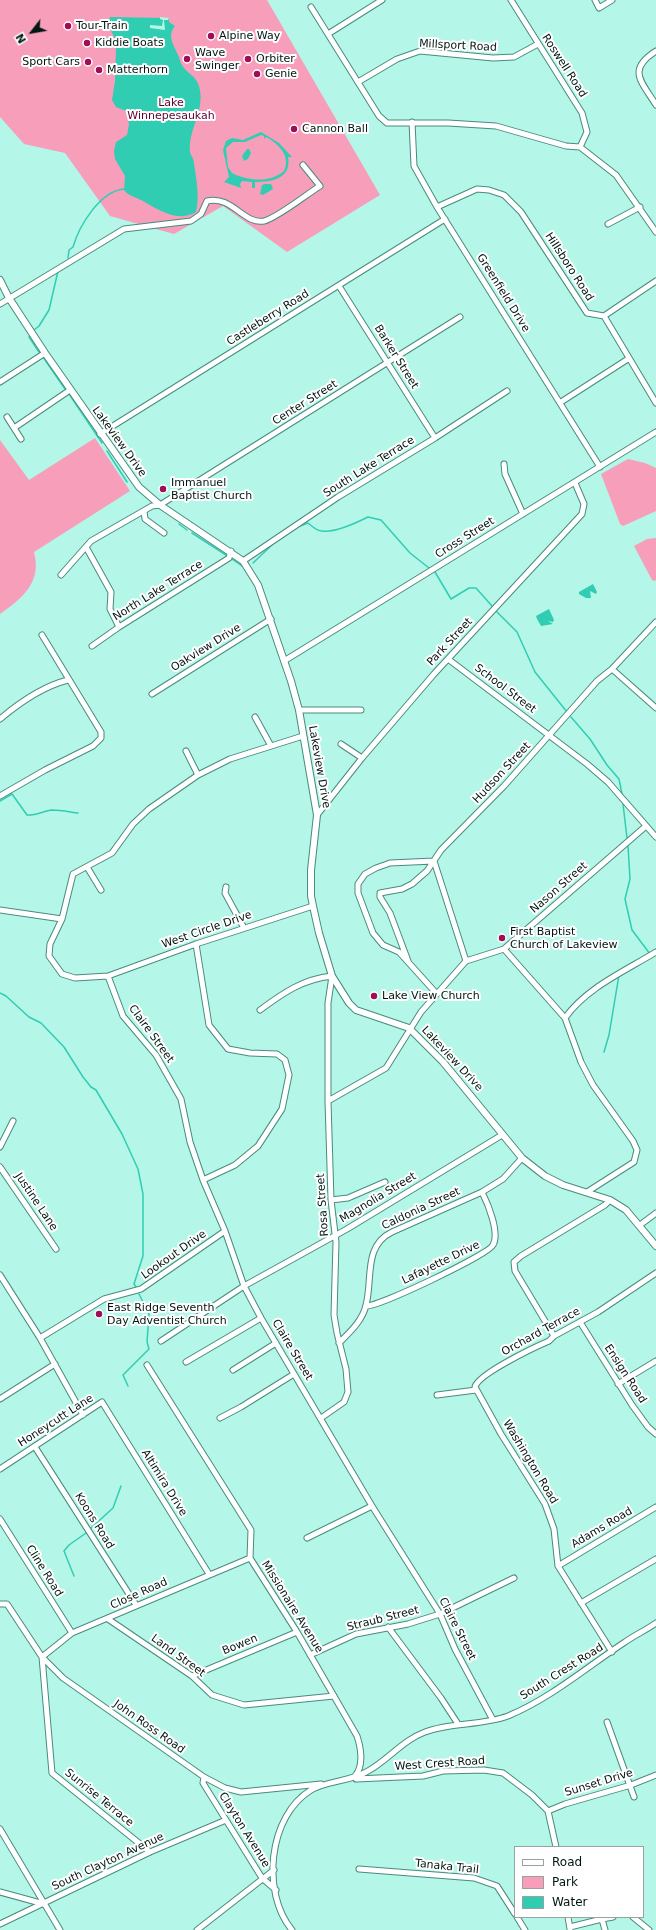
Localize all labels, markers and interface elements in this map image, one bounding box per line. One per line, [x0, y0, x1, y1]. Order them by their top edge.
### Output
north arrow [12, 12, 52, 52]
place label: Tour-Train [76, 19, 128, 33]
marker: Tour-Train [63, 21, 73, 31]
place label: Alpine Way [219, 29, 280, 43]
text: N [13, 31, 29, 46]
marker: Alpine Way [206, 31, 216, 41]
street label: Roswell Road [539, 32, 589, 100]
place label: Kiddie Boats [95, 36, 164, 50]
street label: Millsport Road [419, 37, 497, 55]
marker: Kiddie Boats [82, 38, 92, 48]
place label: Wave Swinger [195, 46, 239, 72]
place label: Orbiter [256, 52, 295, 66]
marker: Wave Swinger [182, 54, 192, 64]
marker: Orbiter [243, 54, 253, 64]
place label: Sport Cars [22, 55, 80, 69]
marker: Sport Cars [83, 57, 93, 67]
place label: Matterhorn [107, 63, 168, 77]
marker: Matterhorn [94, 65, 104, 75]
place label: Genie [265, 67, 297, 81]
marker: Genie [252, 69, 262, 79]
park label: Lake Winnepesaukah [127, 96, 215, 122]
place label: Cannon Ball [302, 122, 368, 136]
marker: Cannon Ball [289, 124, 299, 134]
street label: Hillsboro Road [542, 230, 596, 304]
street label: Greenfield Drive [474, 251, 532, 335]
street label: Castleberry Road [224, 287, 312, 349]
street label: Barker Street [371, 323, 421, 391]
street label: Center Street [270, 378, 340, 428]
street label: Lakeview Drive [89, 404, 149, 480]
street label: South Lake Terrace [321, 434, 417, 500]
place label: Immanuel Baptist Church [171, 476, 252, 502]
marker: Immanuel Baptist Church [158, 484, 168, 494]
street label: Cross Street [433, 515, 497, 561]
street label: North Lake Terrace [111, 558, 205, 624]
street label: Park Street [424, 615, 476, 669]
street label: Oakview Drive [169, 621, 243, 675]
street label: School Street [472, 662, 538, 716]
street label: Lakeview Drive [305, 725, 333, 809]
street label: Hudson Street [470, 740, 534, 806]
street label: Nason Street [528, 860, 590, 916]
street label: West Circle Drive [160, 908, 254, 952]
place label: First Baptist Church of Lakeview [510, 925, 617, 951]
marker: First Baptist Church of Lakeview [497, 933, 507, 943]
place label: Lake View Church [382, 989, 480, 1003]
marker: Lake View Church [369, 991, 379, 1001]
street label: Claire Street [126, 1002, 176, 1066]
street label: Lakeview Drive [419, 1024, 485, 1094]
street label: Justine Lane [12, 1170, 60, 1234]
street label: Magnolia Street [337, 1170, 419, 1226]
street label: Rosa Street [314, 1173, 332, 1237]
street label: Caldonia Street [380, 1185, 462, 1233]
street label: Lookout Drive [139, 1228, 209, 1282]
street label: Lafayette Drive [400, 1238, 482, 1288]
place label: East Ridge Seventh Day Adventist Church [107, 1301, 227, 1327]
street label: Orchard Terrace [500, 1305, 582, 1359]
marker: East Ridge Seventh Day Adventist Church [94, 1309, 104, 1319]
street label: Claire Street [269, 1317, 315, 1383]
street label: Ensign Road [601, 1342, 649, 1406]
street label: Honeycutt Lane [16, 1392, 96, 1450]
street label: Washington Road [500, 1418, 560, 1506]
street label: Altimira Drive [138, 1447, 190, 1519]
street label: Koons Road [71, 1490, 117, 1552]
street label: Adams Road [569, 1505, 635, 1551]
street label: Cline Road [23, 1543, 65, 1599]
street label: Missionaire Avenue [258, 1559, 326, 1655]
street label: Close Road [108, 1576, 170, 1612]
street label: Claire Street [436, 1595, 478, 1663]
street label: Straub Street [346, 1604, 420, 1634]
street label: Land Street [148, 1632, 208, 1680]
street label: Bowen [220, 1632, 260, 1658]
street label: South Crest Road [518, 1641, 606, 1703]
street label: John Ross Road [111, 1698, 187, 1756]
street label: West Crest Road [394, 1754, 486, 1774]
street label: Sunrise Terrace [62, 1766, 136, 1830]
street label: Sunset Drive [563, 1766, 635, 1800]
street label: Clayton Avenue [216, 1790, 272, 1870]
street label: South Clayton Avenue [50, 1830, 166, 1894]
legend [514, 1846, 644, 1918]
text: Road [552, 1855, 582, 1869]
street label: Tanaka Trail [414, 1857, 480, 1877]
text: Park [552, 1875, 578, 1889]
text: Water [552, 1895, 587, 1909]

